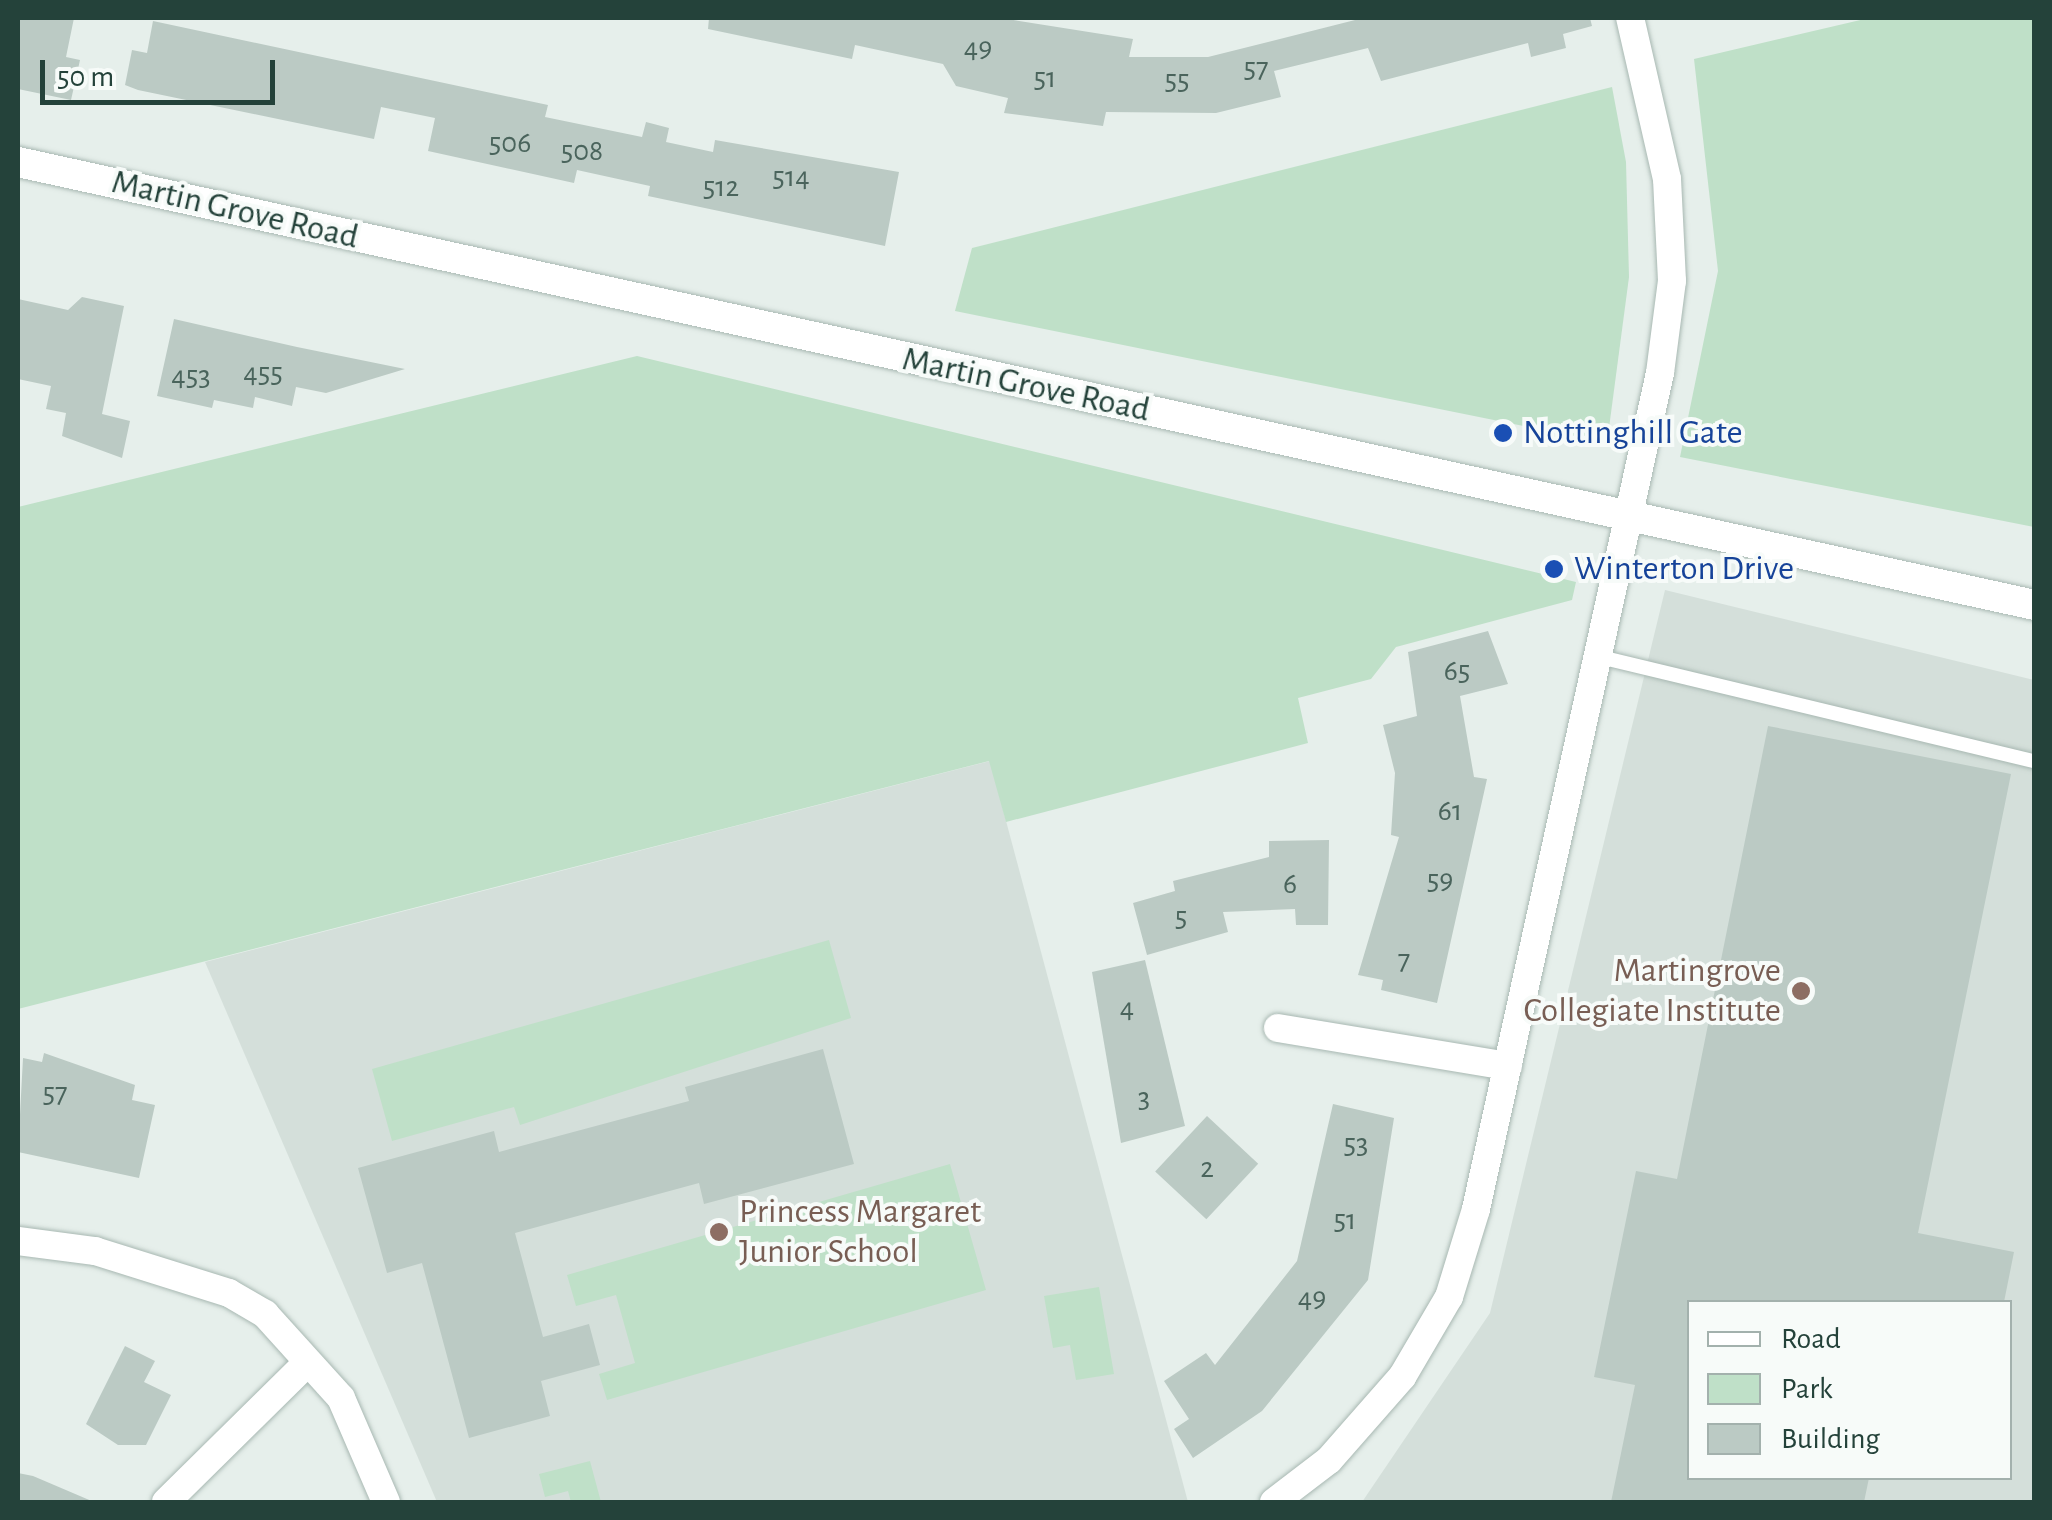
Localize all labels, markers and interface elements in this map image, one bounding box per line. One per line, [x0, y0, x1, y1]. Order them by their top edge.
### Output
house number: 49 [964, 30, 992, 66]
scale bar [45, 40, 280, 102]
house number: 57 [1243, 50, 1269, 86]
house number: 51 [1034, 60, 1056, 96]
text: 50 m [57, 62, 114, 92]
house number: 55 [1164, 62, 1190, 98]
house number: 506 [489, 125, 531, 161]
house number: 508 [561, 133, 603, 169]
house number: 514 [772, 159, 810, 195]
street label: Martin Grove Road [108, 161, 362, 259]
house number: 512 [703, 169, 739, 205]
street label: Martin Grove Road [898, 338, 1154, 432]
house number: 455 [243, 355, 283, 391]
house number: 453 [171, 358, 211, 394]
place label: Nottinghill Gate [1523, 412, 1743, 454]
marker: Nottinghill Gate [1492, 422, 1514, 444]
place label: Winterton Drive [1574, 548, 1794, 590]
marker: Winterton Drive [1543, 558, 1565, 580]
house number: 65 [1444, 653, 1470, 689]
house number: 61 [1438, 793, 1462, 829]
house number: 59 [1427, 862, 1453, 898]
house number: 6 [1283, 866, 1297, 902]
house number: 5 [1175, 899, 1187, 935]
house number: 7 [1398, 942, 1410, 978]
place label: Martingrove Collegiate Institute [1523, 950, 1781, 1032]
marker: Martingrove Collegiate Institute [1790, 980, 1812, 1002]
house number: 4 [1120, 990, 1134, 1026]
house number: 57 [42, 1075, 68, 1111]
house number: 3 [1138, 1080, 1150, 1116]
house number: 53 [1344, 1126, 1368, 1162]
house number: 2 [1200, 1150, 1214, 1186]
place label: Princess Margaret Junior School [739, 1191, 981, 1273]
house number: 51 [1334, 1202, 1356, 1238]
marker: Princess Margaret Junior School [708, 1221, 730, 1243]
house number: 49 [1298, 1280, 1326, 1316]
legend [1687, 1300, 2012, 1480]
text: Road [1781, 1324, 1841, 1354]
text: Park [1781, 1374, 1833, 1404]
text: Building [1781, 1424, 1880, 1454]

